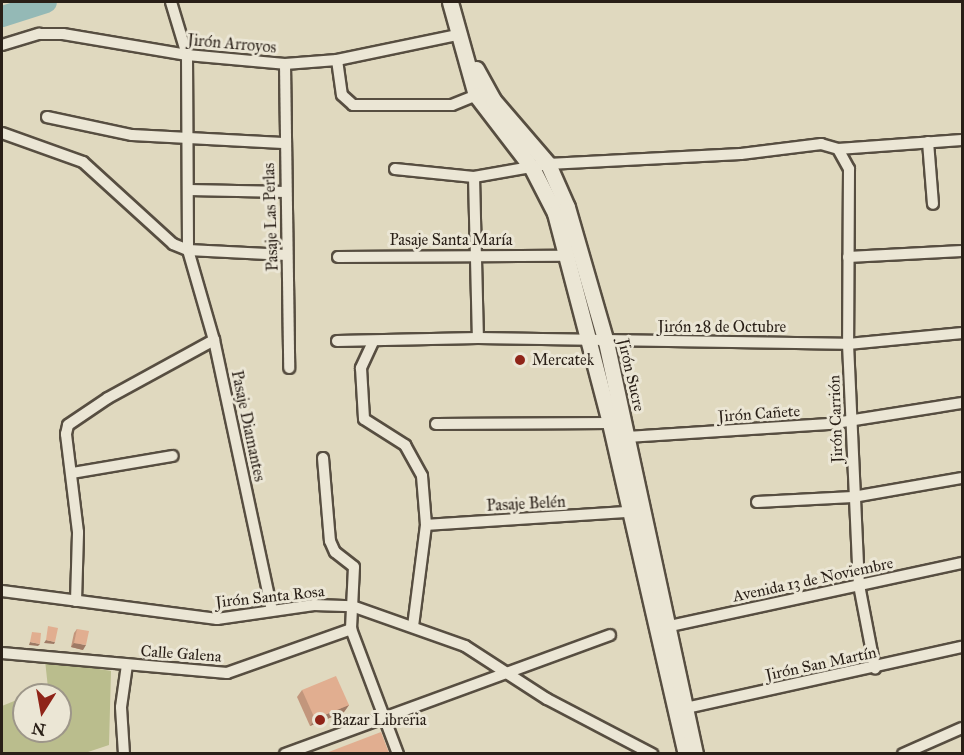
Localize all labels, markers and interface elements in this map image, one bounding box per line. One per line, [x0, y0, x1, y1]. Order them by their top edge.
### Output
street label: Jirón Arroyos [187, 31, 277, 57]
street label: Pasaje Las Perlas [260, 163, 282, 271]
street label: Pasaje Santa María [389, 230, 513, 250]
street label: Jirón 28 de Octubre [658, 317, 786, 337]
street label: Jirón Sucre [613, 337, 649, 413]
place label: Mercatek [532, 350, 594, 370]
marker: Mercatek [513, 353, 527, 367]
street label: Pasaje Diamantes [227, 369, 269, 483]
street label: Jirón Carrión [825, 375, 847, 463]
street label: Jirón Cañete [717, 402, 801, 426]
street label: Pasaje Belén [486, 492, 566, 516]
street label: Avenida 13 de Noviembre [731, 554, 895, 606]
street label: Jirón Santa Rosa [215, 582, 325, 612]
street label: Calle Galena [140, 642, 222, 666]
street label: Jirón San Martín [764, 643, 878, 685]
north arrow [12, 683, 72, 743]
place label: Bazar Libreria [332, 710, 427, 730]
marker: Bazar Libreria [313, 713, 327, 727]
text: N [30, 719, 47, 740]

